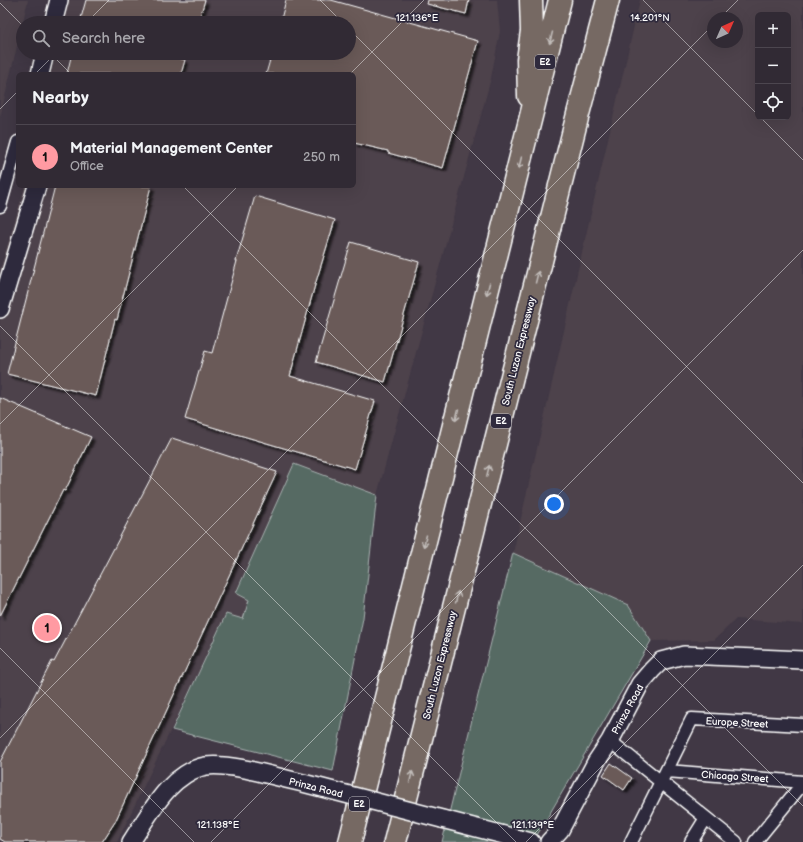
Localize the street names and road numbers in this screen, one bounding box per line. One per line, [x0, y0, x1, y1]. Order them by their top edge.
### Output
road number: E2 [535, 55, 555, 69]
street label: South Luzon Expressway [500, 295, 538, 407]
road number: E2 [491, 414, 511, 428]
street label: South Luzon Expressway [421, 609, 459, 721]
street label: Prinza Road [609, 682, 647, 736]
street label: Europe Street [705, 715, 769, 731]
street label: Chicago Street [701, 769, 769, 785]
street label: Prinza Road [288, 775, 344, 801]
road number: E2 [349, 797, 369, 811]

